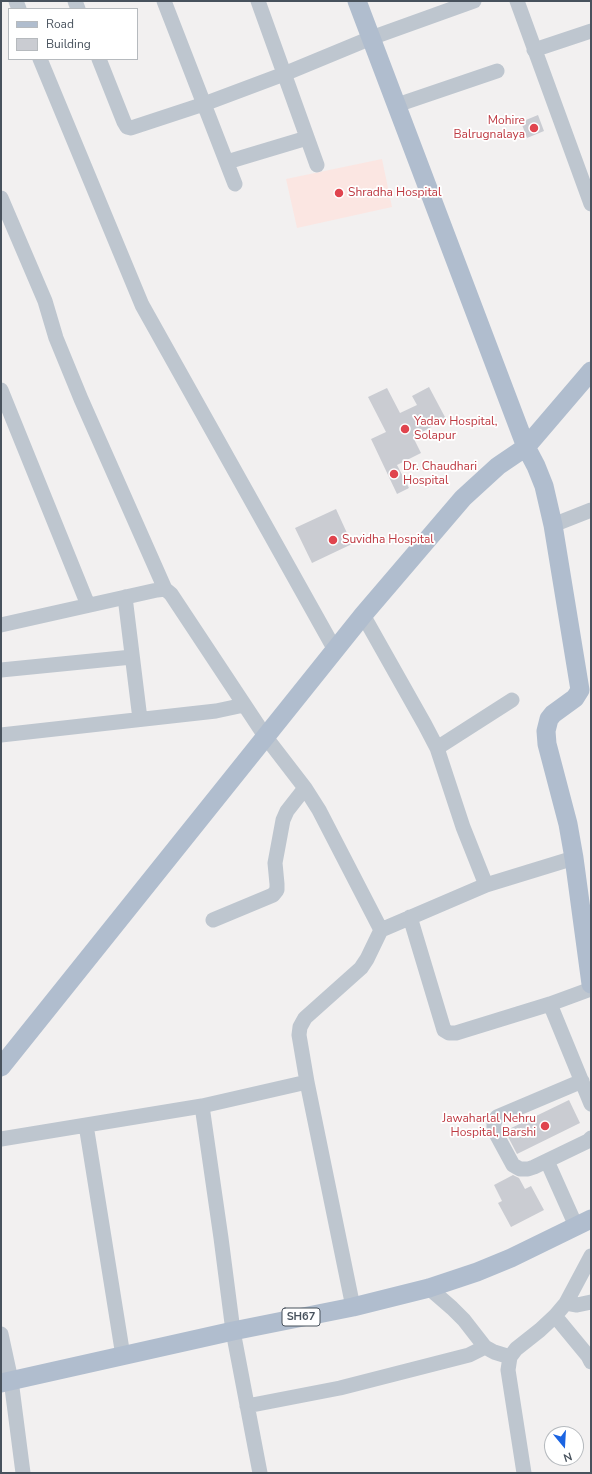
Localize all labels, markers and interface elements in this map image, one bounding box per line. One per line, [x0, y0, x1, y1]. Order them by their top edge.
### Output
legend [8, 8, 138, 60]
text: Road [46, 16, 74, 32]
text: Building [46, 36, 91, 52]
place label: Mohire Balrugnalaya [453, 114, 525, 142]
marker: Mohire Balrugnalaya [528, 122, 540, 134]
place label: Shradha Hospital [348, 186, 442, 200]
marker: Shradha Hospital [333, 187, 345, 199]
place label: Yadav Hospital, Solapur [414, 415, 497, 443]
marker: Yadav Hospital, Solapur [399, 423, 411, 435]
place label: Dr. Chaudhari Hospital [403, 460, 477, 488]
marker: Dr. Chaudhari Hospital [388, 468, 400, 480]
place label: Suvidha Hospital [342, 533, 434, 547]
marker: Suvidha Hospital [327, 534, 339, 546]
place label: Jawaharlal Nehru Hospital, Barshi [442, 1112, 536, 1140]
marker: Jawaharlal Nehru Hospital, Barshi [539, 1120, 551, 1132]
road number: SH67 [282, 1308, 320, 1326]
north arrow [544, 1426, 584, 1466]
text: N [561, 1449, 574, 1465]

